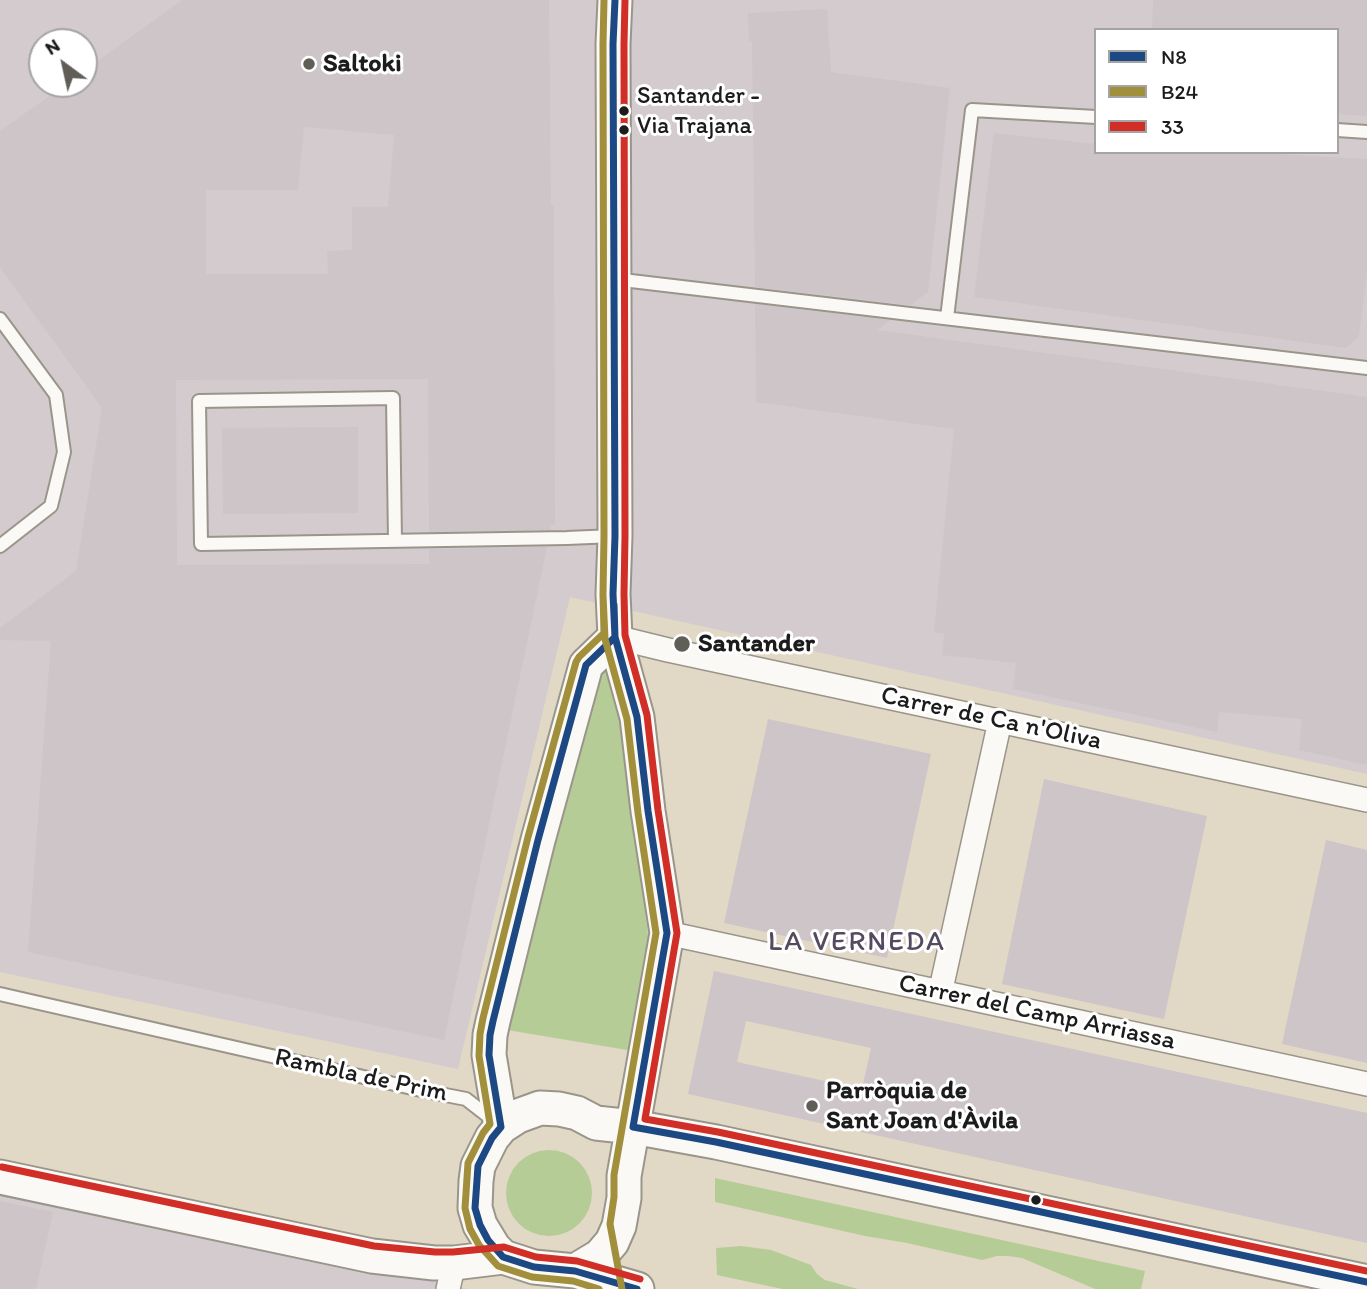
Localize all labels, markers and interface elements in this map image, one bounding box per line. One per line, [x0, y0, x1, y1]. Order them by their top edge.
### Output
north arrow [28, 28, 98, 98]
legend [1094, 28, 1339, 154]
text: N [41, 34, 64, 60]
text: N8 [1161, 44, 1187, 69]
place label: Saltoki [323, 48, 401, 80]
marker: Saltoki [301, 56, 317, 72]
text: B24 [1161, 79, 1198, 104]
place label: Santander - Via Trajana [637, 83, 760, 139]
marker: Santander - Via Trajana [617, 104, 631, 118]
text: 33 [1161, 114, 1184, 139]
unlabelled marker [617, 123, 631, 137]
place label: Santander [698, 628, 815, 660]
marker: Santander [672, 634, 692, 654]
street label: Carrer de Ca n'Oliva [878, 680, 1104, 758]
district label: LA VERNEDA [769, 926, 945, 960]
street label: Carrer del Camp Arriassa [896, 968, 1178, 1058]
street label: Rambla de Prim [272, 1042, 450, 1110]
place label: Parròquia de Sant Joan d'Àvila [826, 1075, 1018, 1136]
marker: Parròquia de Sant Joan d'Àvila [804, 1098, 820, 1114]
unlabelled marker [1029, 1193, 1043, 1207]

